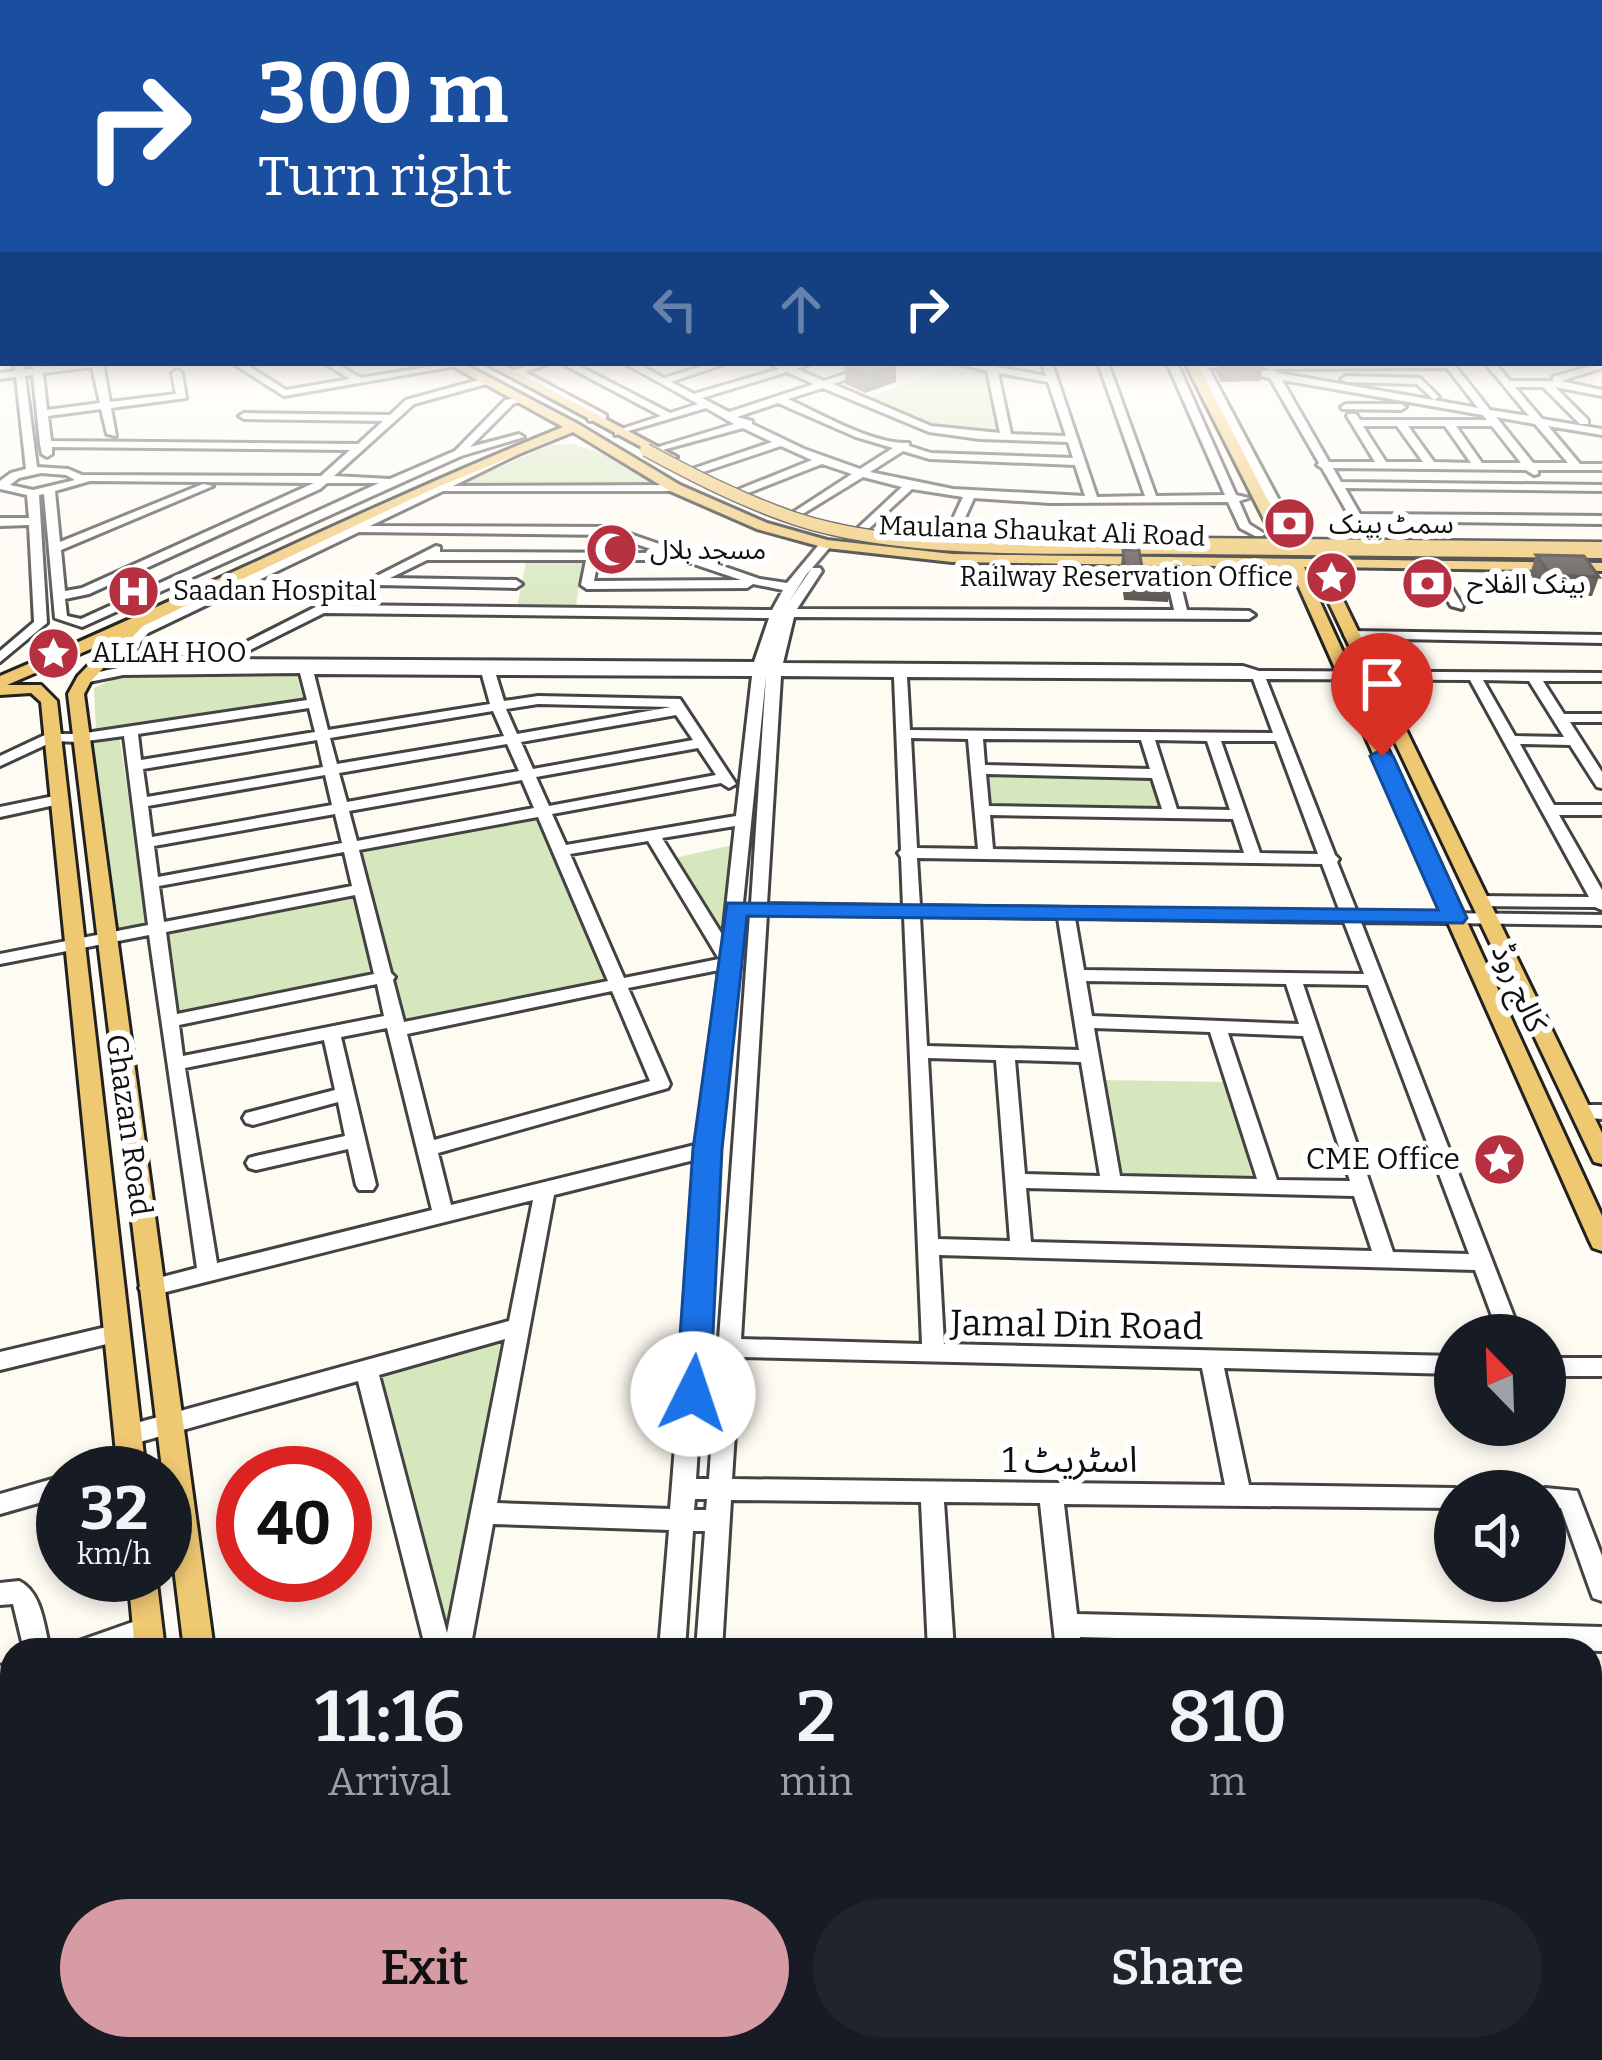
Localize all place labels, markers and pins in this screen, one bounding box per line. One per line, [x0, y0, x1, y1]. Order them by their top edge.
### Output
bank icon: سمٹ بینک [1262, 496, 1318, 552]
place label: سمٹ بینک [1329, 508, 1454, 540]
mosque icon: مسجد بلال [583, 522, 639, 578]
place label: مسجد بلال [650, 534, 766, 566]
place icon: Railway Reservation Office [1304, 549, 1360, 605]
bank icon: بینک الفلاح [1400, 556, 1456, 612]
place label: Railway Reservation Office [960, 561, 1293, 593]
hospital icon: Saadan Hospital [106, 563, 162, 619]
place label: بینک الفلاح [1467, 568, 1586, 604]
place label: Saadan Hospital [173, 575, 377, 607]
place icon: ALLAH HOO [25, 625, 81, 681]
pin [1331, 633, 1433, 756]
place label: ALLAH HOO [92, 637, 247, 669]
place icon: CME Office [1471, 1131, 1527, 1187]
place label: CME Office [1306, 1141, 1460, 1177]

